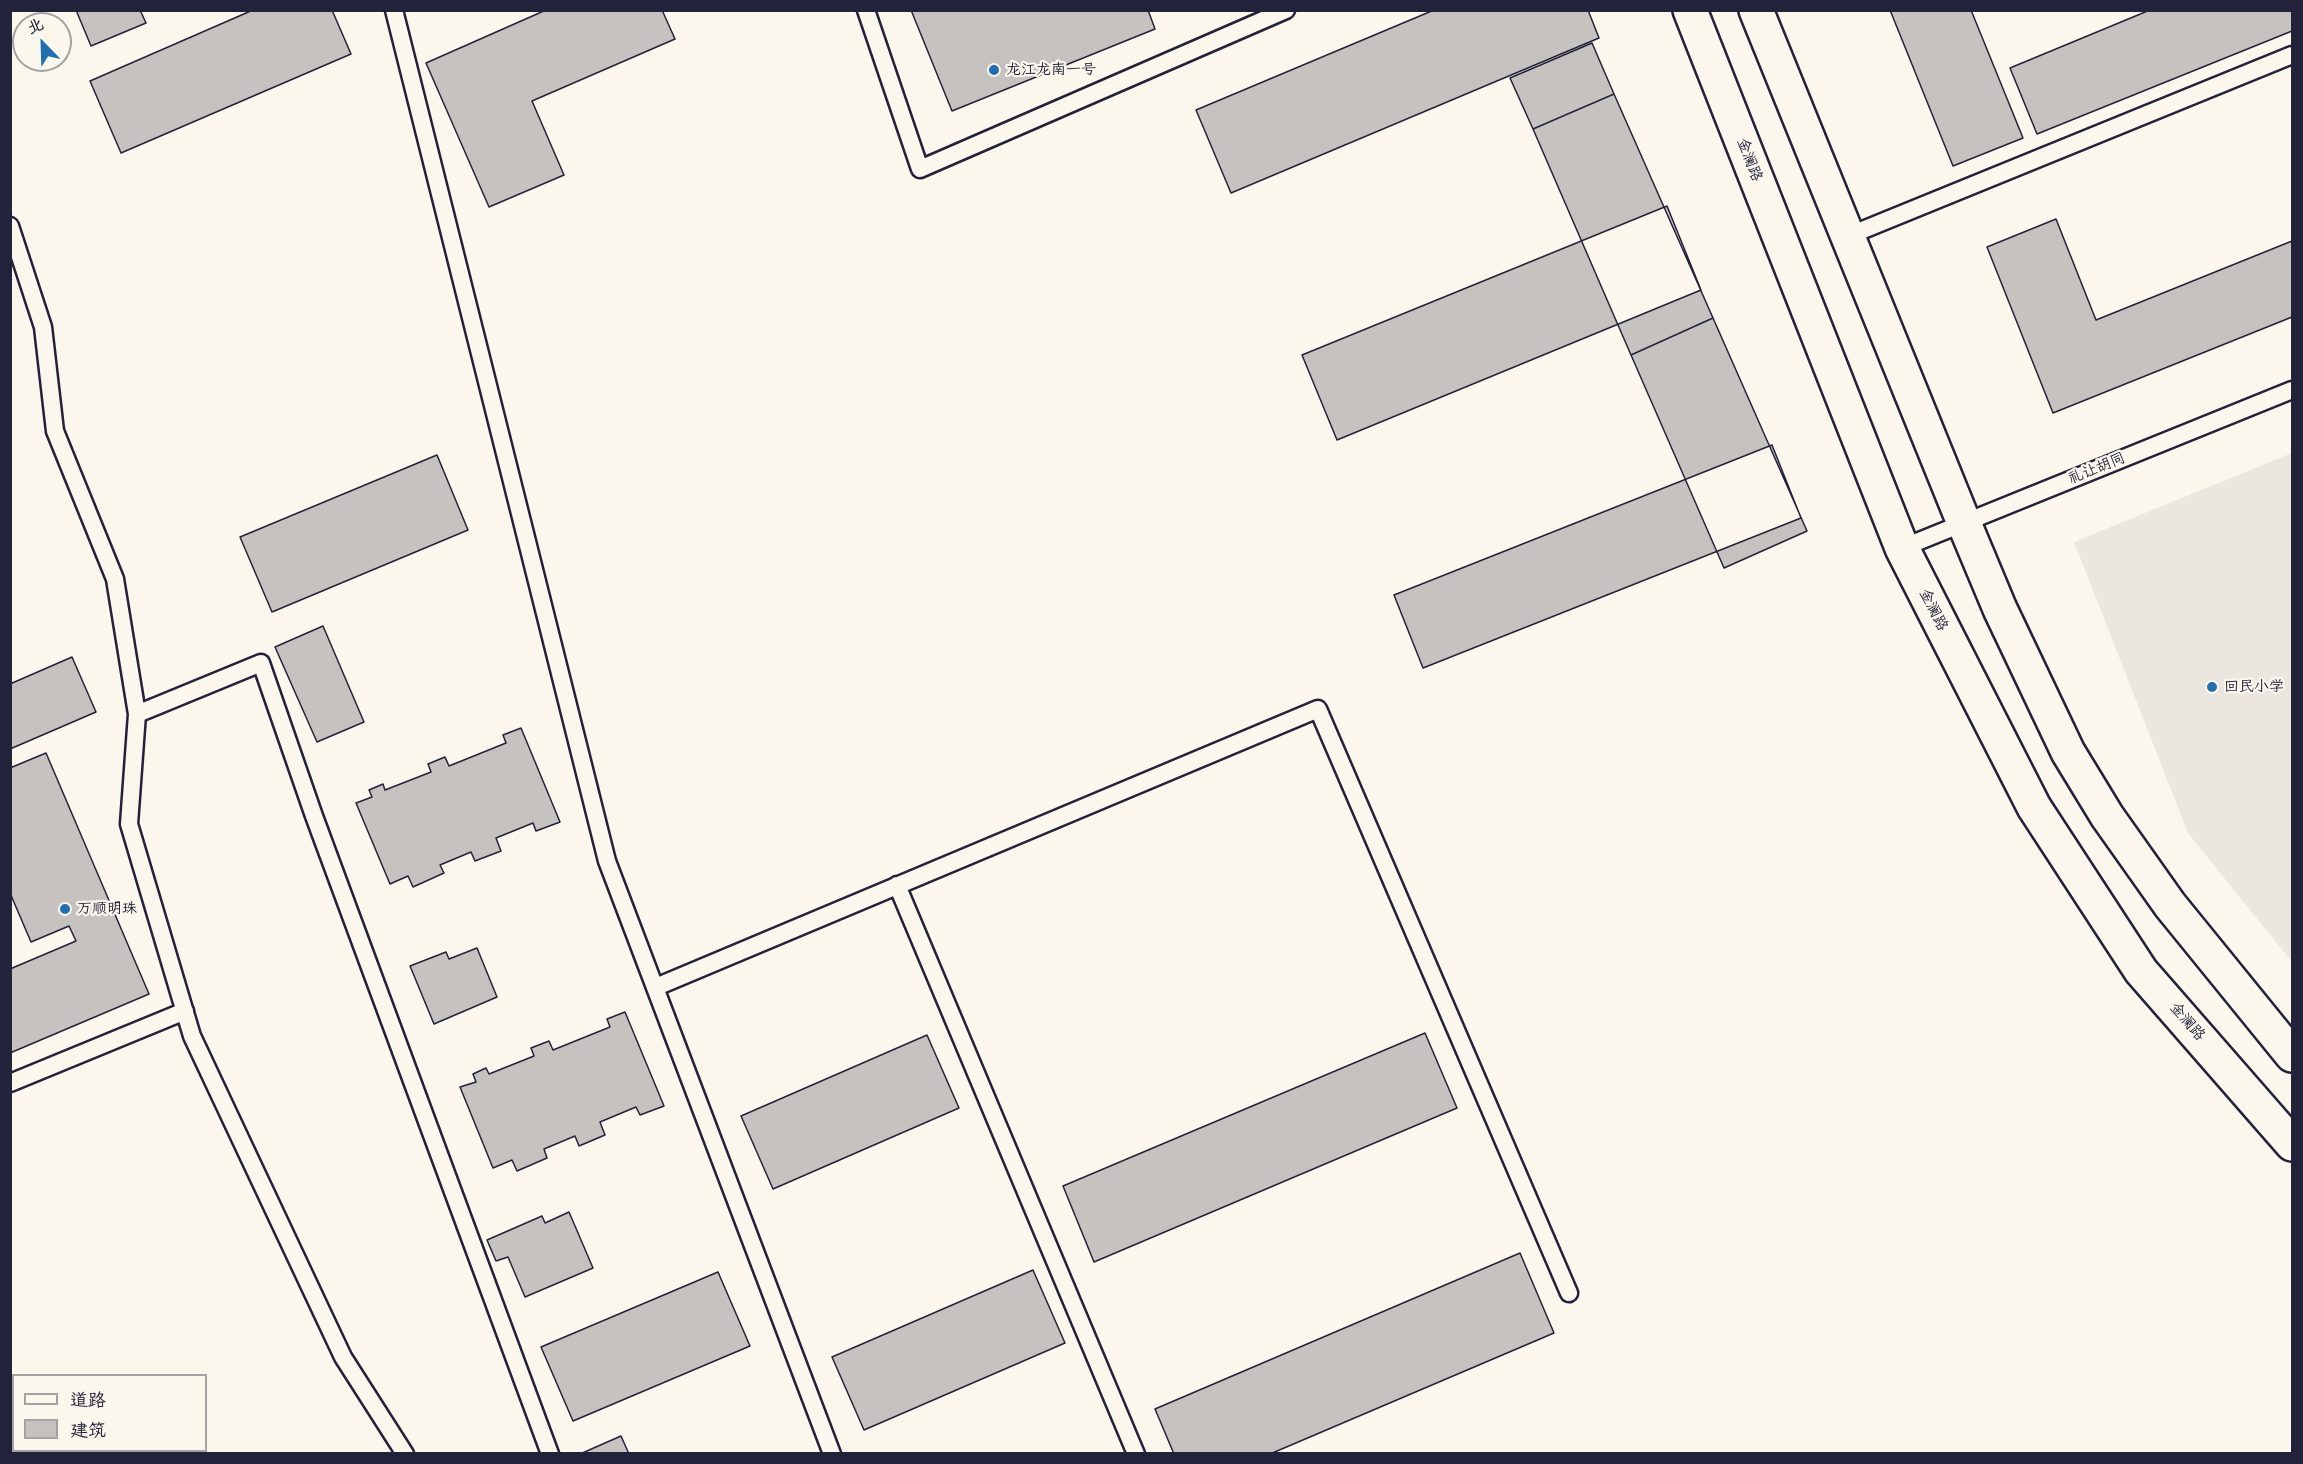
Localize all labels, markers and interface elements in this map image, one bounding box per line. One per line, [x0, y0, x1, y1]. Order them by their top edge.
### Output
north arrow [12, 12, 72, 72]
text: 北 [24, 15, 47, 39]
place label: 龙江龙南一号 [1006, 61, 1096, 79]
marker: 龙江龙南一号 [987, 63, 1001, 77]
street label: 金澜路 [1733, 136, 1765, 184]
street label: 礼让胡同 [2066, 449, 2128, 489]
street label: 金澜路 [1915, 586, 1951, 634]
place label: 回民小学 [2224, 678, 2284, 696]
marker: 回民小学 [2205, 680, 2219, 694]
place label: 万顺明珠 [77, 900, 137, 918]
marker: 万顺明珠 [58, 902, 72, 916]
street label: 金澜路 [2165, 999, 2209, 1045]
legend [12, 1374, 207, 1452]
text: 道路 [70, 1390, 106, 1411]
text: 建筑 [70, 1420, 106, 1441]

